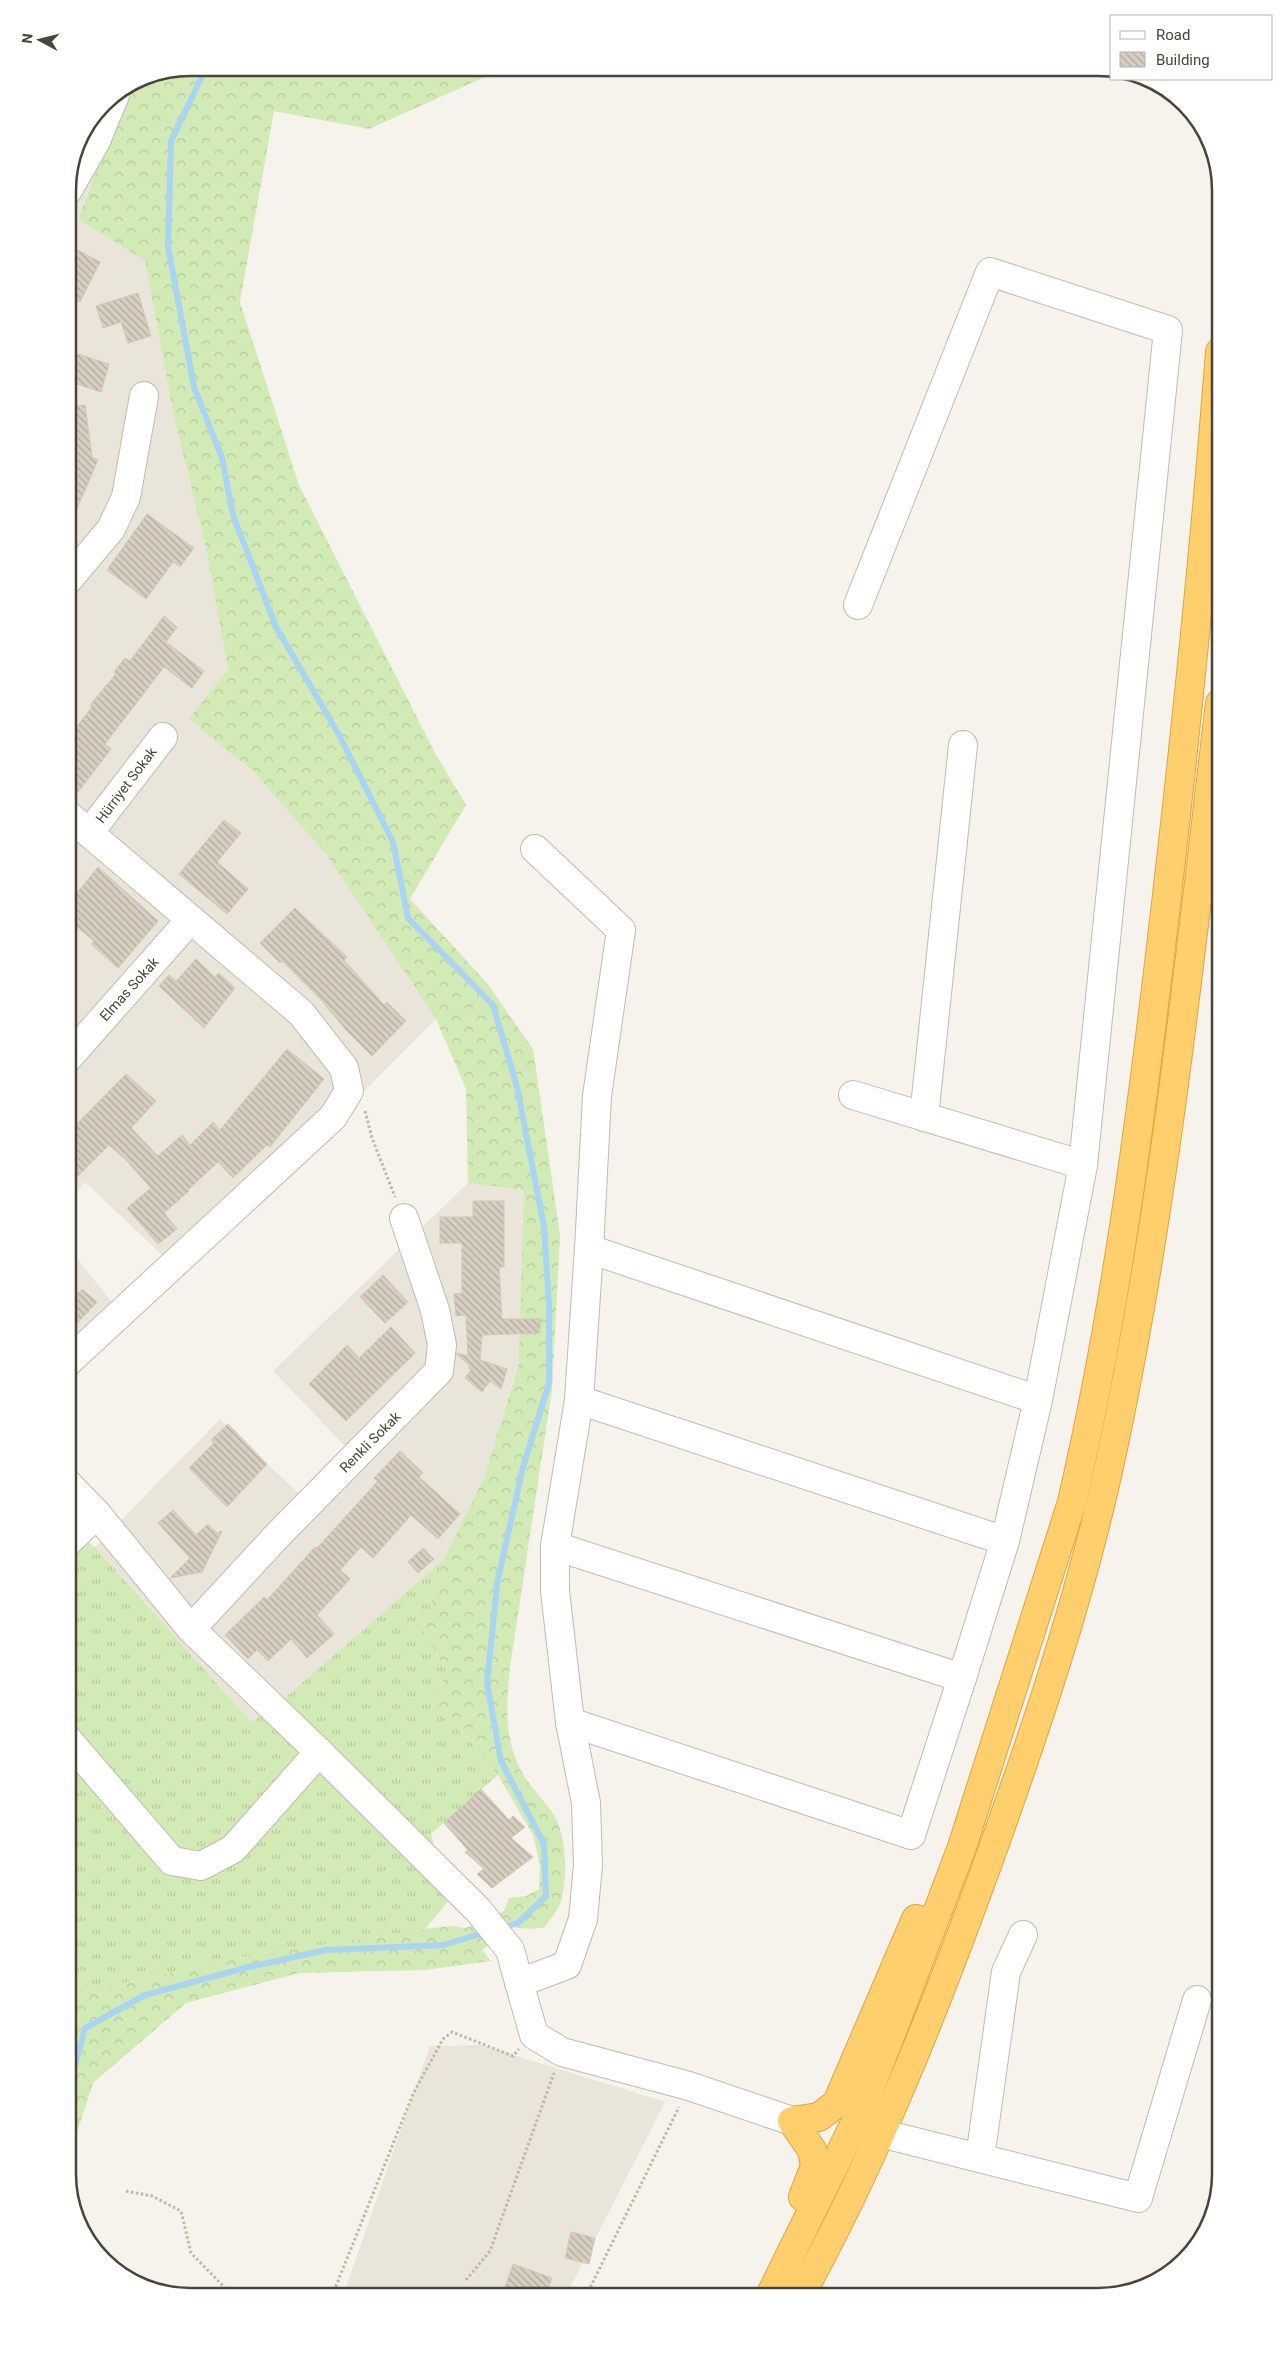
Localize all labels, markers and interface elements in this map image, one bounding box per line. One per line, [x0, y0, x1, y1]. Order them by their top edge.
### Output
north arrow [15, 15, 65, 65]
legend [1110, 15, 1273, 80]
text: Road [1156, 26, 1190, 44]
text: N [19, 33, 36, 44]
text: Building [1156, 51, 1210, 69]
street label: Hürriyet Sokak [92, 743, 160, 826]
street label: Elmas Sokak [96, 953, 162, 1024]
street label: Renkli Sokak [336, 1408, 404, 1476]

